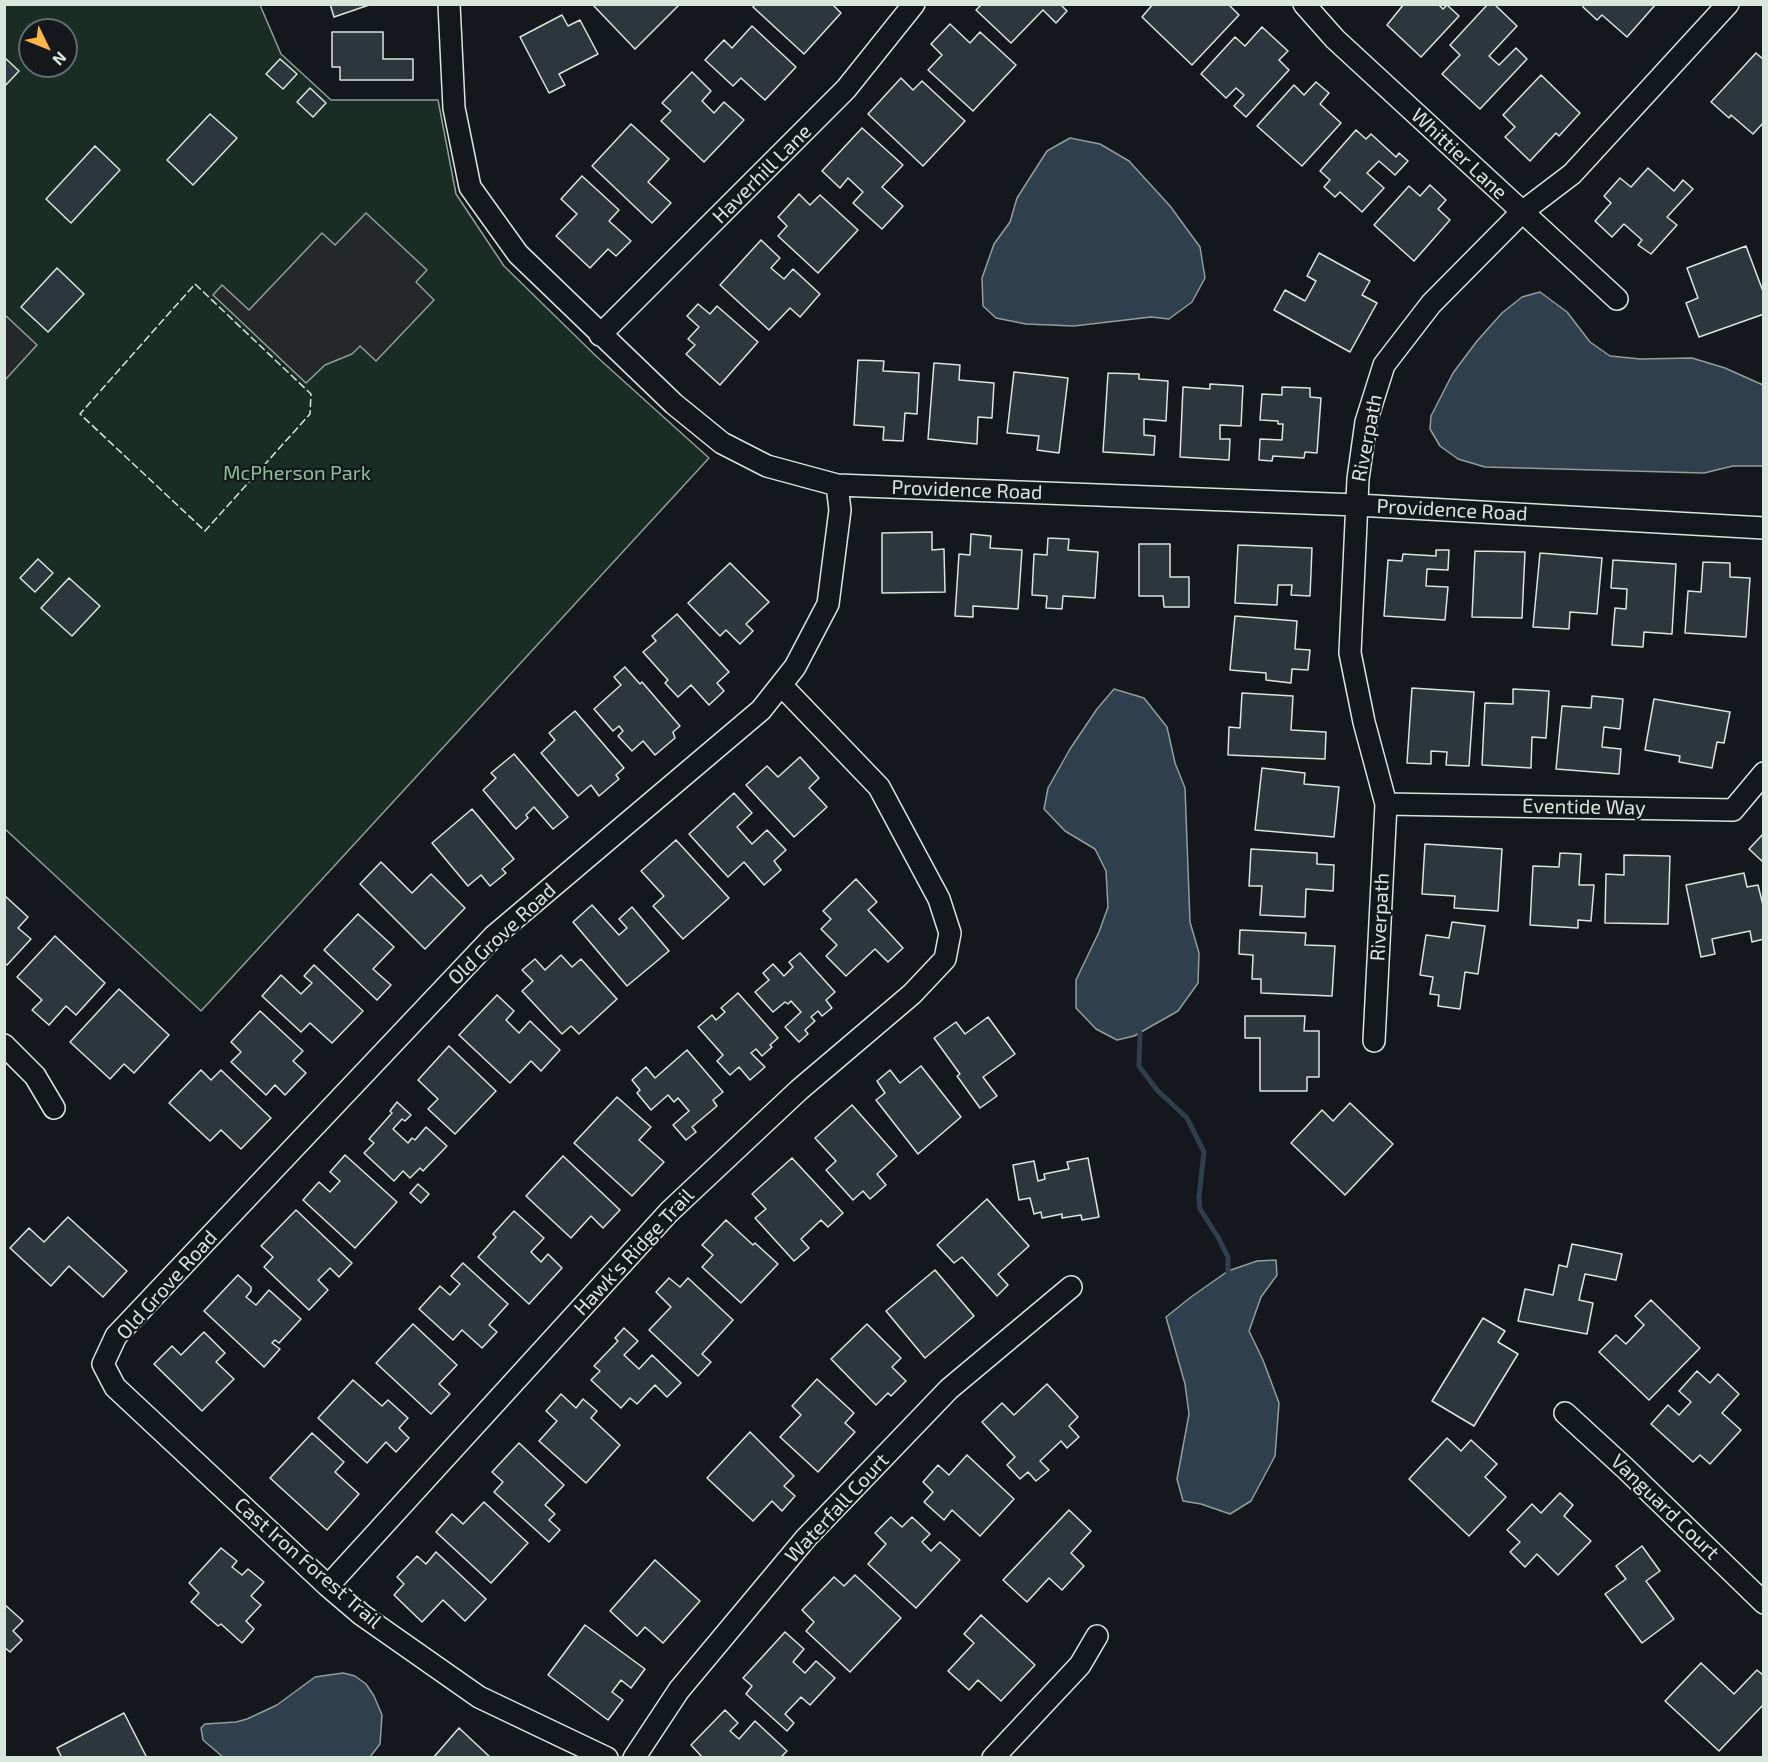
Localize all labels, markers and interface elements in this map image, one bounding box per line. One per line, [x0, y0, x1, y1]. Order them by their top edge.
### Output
north arrow [18, 18, 78, 78]
text: N [49, 49, 71, 70]
street label: Whittier Lane [1406, 103, 1512, 205]
street label: Haverhill Lane [708, 120, 816, 228]
street label: Riverpath [1347, 392, 1387, 484]
park label: McPherson Park [223, 461, 371, 485]
street label: Providence Road [891, 475, 1043, 505]
street label: Providence Road [1376, 494, 1528, 526]
street label: Eventide Way [1522, 794, 1646, 820]
street label: Riverpath [1366, 872, 1394, 962]
street label: Old Grove Road [443, 878, 561, 990]
street label: Hawk's Ridge Trail [569, 1184, 699, 1320]
street label: Old Grove Road [112, 1226, 222, 1344]
street label: Waterfall Court [780, 1448, 894, 1568]
street label: Vanguard Court [1606, 1449, 1724, 1565]
street label: Cast Iron Forest Trail [229, 1493, 387, 1633]

